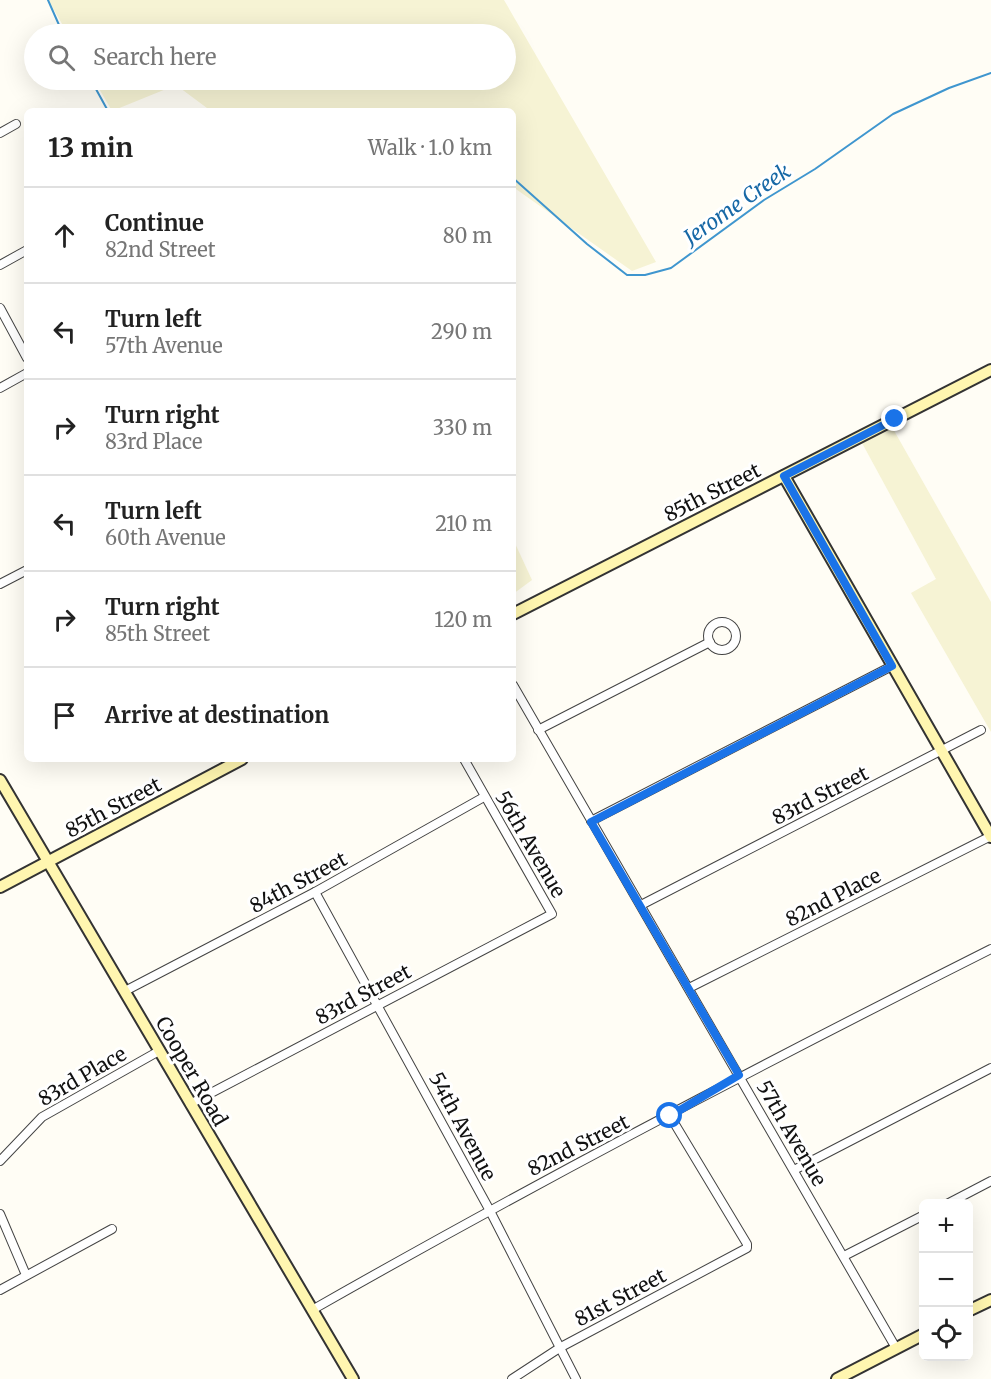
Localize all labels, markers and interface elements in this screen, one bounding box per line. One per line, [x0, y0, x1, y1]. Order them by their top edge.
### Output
search box [24, 24, 516, 90]
icon: search [45, 41, 78, 74]
text: Search here [93, 43, 216, 71]
text: 13 min [48, 131, 133, 164]
text: Walk · 1.0 km [368, 135, 492, 160]
water label: Jerome Creek [677, 157, 796, 252]
text: Continue [105, 209, 204, 237]
icon: ahead [48, 219, 81, 252]
text: 80 m [443, 223, 492, 248]
text: 82nd Street [105, 237, 216, 262]
text: Turn left [105, 305, 202, 333]
icon: left [48, 315, 81, 348]
text: 290 m [431, 319, 492, 344]
text: 57th Avenue [105, 333, 223, 358]
text: Turn right [105, 401, 219, 429]
route end [881, 405, 907, 431]
icon: right [48, 411, 81, 444]
text: 330 m [433, 415, 492, 440]
text: 83rd Place [105, 429, 202, 454]
street label: 85th Street [660, 457, 765, 527]
text: Turn left [105, 497, 202, 525]
icon: left [48, 507, 81, 540]
text: 210 m [435, 511, 492, 536]
text: 60th Avenue [105, 525, 226, 550]
text: Turn right [105, 593, 219, 621]
icon: right [48, 603, 81, 636]
text: 120 m [434, 607, 492, 632]
text: 85th Street [105, 621, 210, 646]
icon: arrive [48, 699, 81, 732]
text: Arrive at destination [105, 701, 329, 729]
street label: 83rd Street [768, 760, 872, 830]
street label: 85th Street [61, 771, 165, 843]
street label: 56th Avenue [490, 786, 572, 902]
street label: 84th Street [245, 846, 351, 918]
street label: 82nd Place [781, 862, 885, 932]
street label: 83rd Street [311, 958, 415, 1030]
street label: Cooper Road [151, 1012, 233, 1130]
street label: 83rd Place [34, 1041, 130, 1111]
street label: 54th Avenue [424, 1068, 502, 1184]
street label: 57th Avenue [752, 1076, 832, 1190]
route start [656, 1102, 682, 1128]
street label: 82nd Street [523, 1109, 633, 1181]
map controls [919, 1199, 973, 1361]
button: + [919, 1199, 973, 1253]
button: − [919, 1253, 973, 1307]
street label: 81st Street [570, 1262, 670, 1331]
button: locate [919, 1307, 973, 1361]

